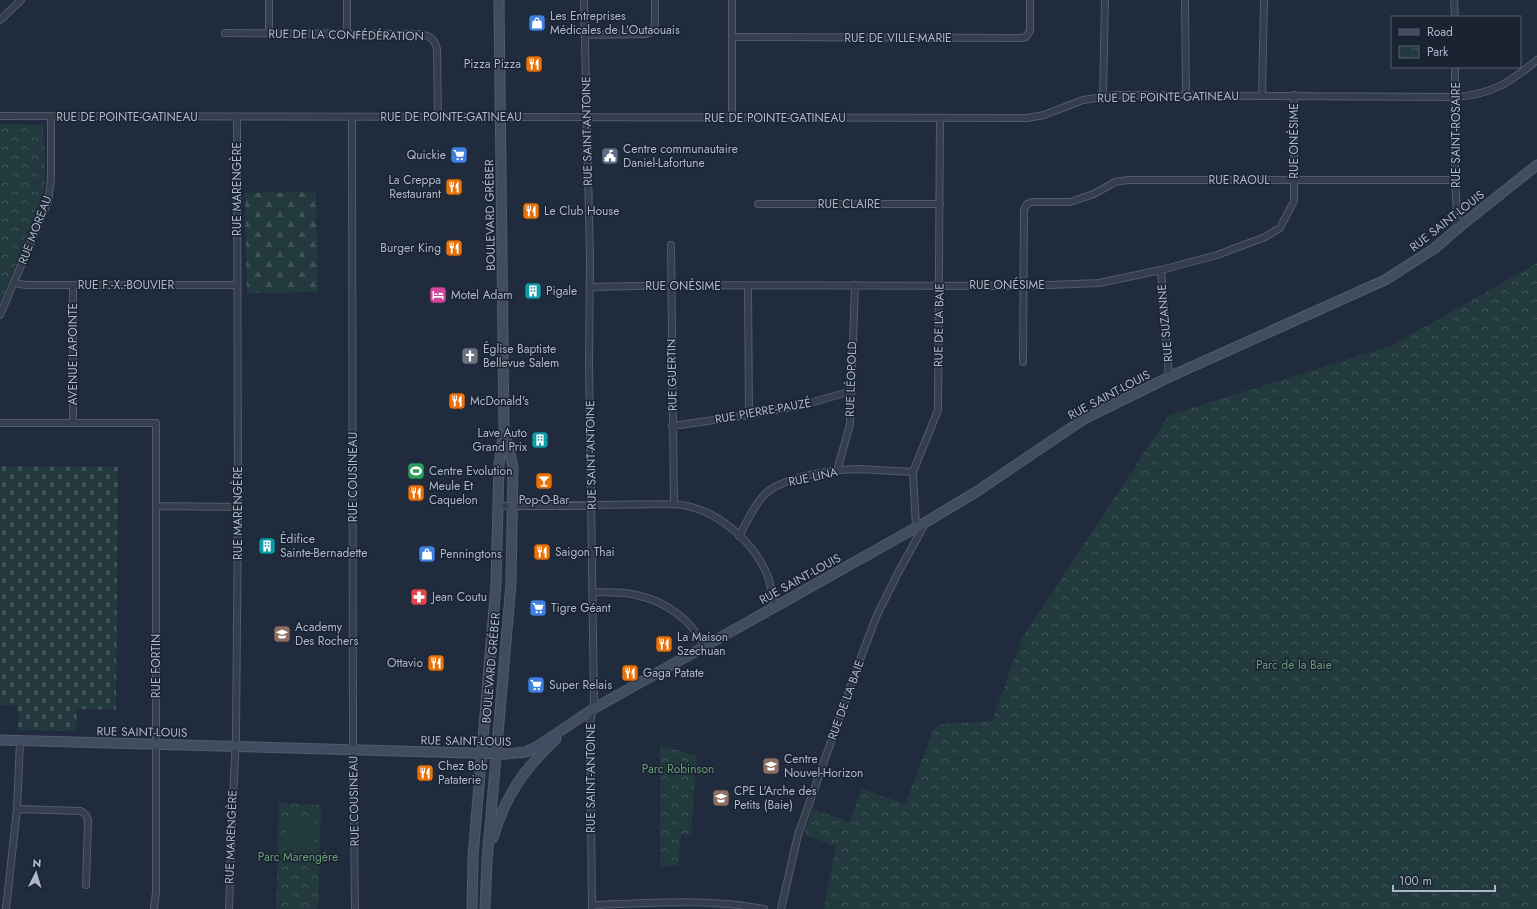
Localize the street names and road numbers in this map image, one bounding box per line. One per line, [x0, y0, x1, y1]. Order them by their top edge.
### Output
street label: RUE DE LA CONFÉDÉRATION [268, 25, 424, 45]
street label: RUE DE VILLE-MARIE [844, 29, 952, 47]
street label: RUE SAINT-ANTOINE [577, 76, 597, 186]
street label: RUE SAINT-ROSAIRE [1447, 82, 1465, 188]
street label: RUE DE POINTE-GATINEAU [1097, 87, 1239, 107]
street label: RUE ONÉSIME [1285, 103, 1303, 179]
street label: RUE DE POINTE-GATINEAU [56, 108, 198, 126]
street label: RUE DE POINTE-GATINEAU [380, 108, 522, 126]
street label: RUE DE POINTE-GATINEAU [704, 109, 846, 127]
street label: RUE MARENGÈRE [228, 142, 246, 236]
street label: BOULEVARD GRÉBER [480, 159, 500, 271]
street label: RUE RAOUL [1208, 171, 1270, 189]
street label: RUE SAINT-LOUIS [1406, 186, 1489, 256]
street label: RUE MOREAU [14, 193, 56, 267]
street label: RUE CLAIRE [818, 195, 880, 213]
street label: RUE F.-X.-BOUVIER [78, 276, 174, 294]
street label: RUE ONÉSIME [969, 276, 1045, 294]
street label: RUE ONÉSIME [645, 277, 721, 295]
street label: RUE DE LA BAIE [929, 283, 949, 367]
street label: RUE SUZANNE [1153, 283, 1177, 363]
street label: AVENUE LAPOINTE [64, 303, 82, 405]
street label: RUE GUERTIN [662, 339, 682, 411]
street label: RUE LÉOPOLD [841, 341, 861, 417]
street label: RUE SAINT-LOUIS [1065, 366, 1154, 424]
street label: RUE PIERRE-PAUZÉ [713, 394, 813, 428]
street label: RUE SAINT-ANTOINE [581, 400, 601, 510]
street label: RUE COUSINEAU [344, 432, 362, 522]
street label: RUE LINA [787, 463, 839, 491]
street label: RUE MARENGÈRE [229, 466, 247, 560]
street label: RUE SAINT-LOUIS [756, 549, 844, 609]
street label: BOULEVARD GRÉBER [477, 611, 505, 724]
street label: RUE FORTIN [147, 634, 165, 698]
street label: RUE DE LA BAIE [823, 657, 869, 743]
street label: RUE SAINT-LOUIS [96, 722, 188, 742]
street label: RUE SAINT-ANTOINE [582, 723, 600, 833]
street label: RUE SAINT-LOUIS [420, 731, 512, 751]
street label: RUE COUSINEAU [344, 756, 364, 846]
street label: RUE MARENGÈRE [220, 790, 242, 884]

